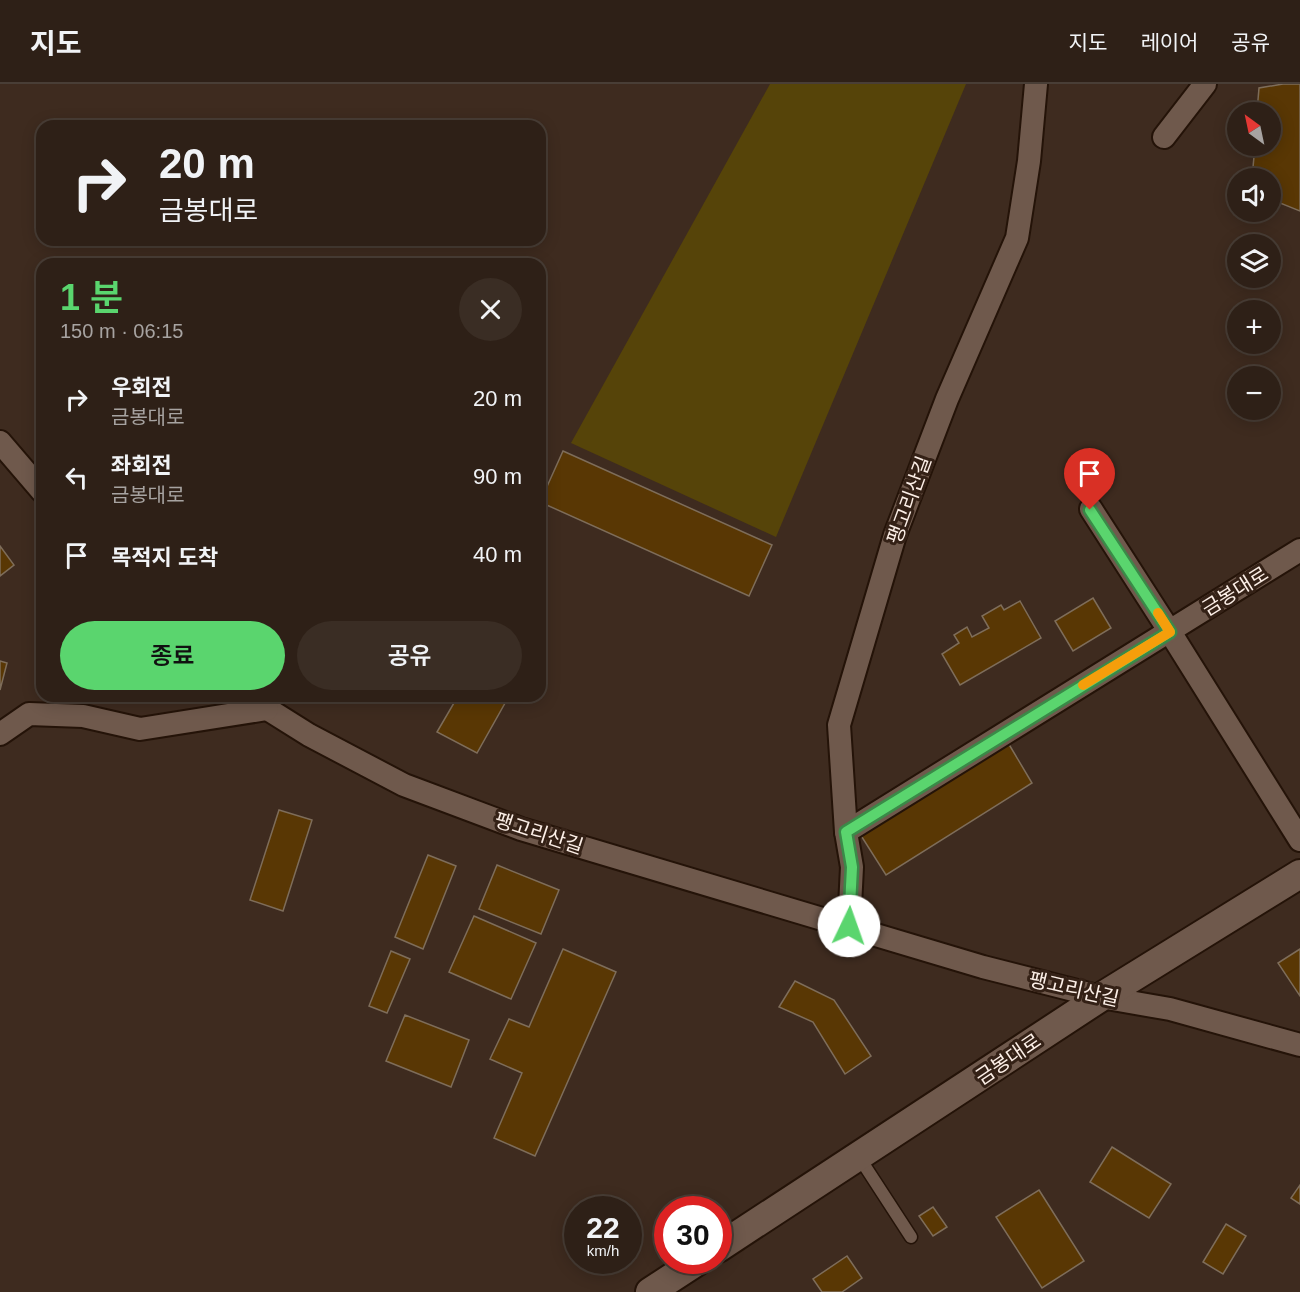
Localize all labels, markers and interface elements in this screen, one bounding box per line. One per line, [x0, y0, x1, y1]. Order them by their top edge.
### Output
text: 지도 [30, 28, 82, 59]
text: 지도 [1069, 31, 1107, 54]
text: 레이어 [1140, 31, 1198, 54]
text: 공유 [1231, 31, 1270, 54]
north arrow [1227, 102, 1281, 156]
map controls [1227, 102, 1281, 420]
text: 20 m [159, 140, 255, 187]
icon: right [60, 144, 138, 222]
button: sound [1227, 168, 1281, 222]
text: 금봉대로 [159, 196, 258, 226]
button: layers [1227, 234, 1281, 288]
text: 1 분 [60, 277, 123, 318]
button: close [459, 278, 522, 341]
button: + [1227, 300, 1281, 354]
text: 150 m · 06:15 [60, 320, 183, 342]
button: − [1227, 366, 1281, 420]
text: 우회전 [111, 375, 172, 400]
icon: right [60, 383, 93, 416]
text: 20 m [473, 386, 522, 411]
text: 금봉대로 [111, 406, 185, 428]
pin [1064, 448, 1115, 510]
text: 좌회전 [111, 453, 172, 478]
street label: 팽고리산길 [883, 453, 935, 547]
icon: arrive [1073, 457, 1106, 490]
icon: left [60, 461, 93, 494]
text: 90 m [473, 464, 522, 489]
text: 금봉대로 [111, 484, 185, 506]
icon: arrive [60, 539, 93, 572]
text: 40 m [473, 542, 522, 567]
text: 목적지 도착 [111, 545, 218, 570]
street label: 금봉대로 [1198, 562, 1272, 620]
button: 종료 [60, 621, 285, 690]
button: 공유 [297, 621, 522, 690]
street label: 팽고리산길 [492, 808, 586, 858]
position arrow [817, 894, 881, 958]
street label: 팽고리산길 [1027, 968, 1121, 1010]
street label: 금봉대로 [971, 1029, 1045, 1089]
speed limit sign: 30 [654, 1196, 732, 1274]
text: 22 [586, 1211, 620, 1244]
text: km/h [587, 1242, 619, 1259]

